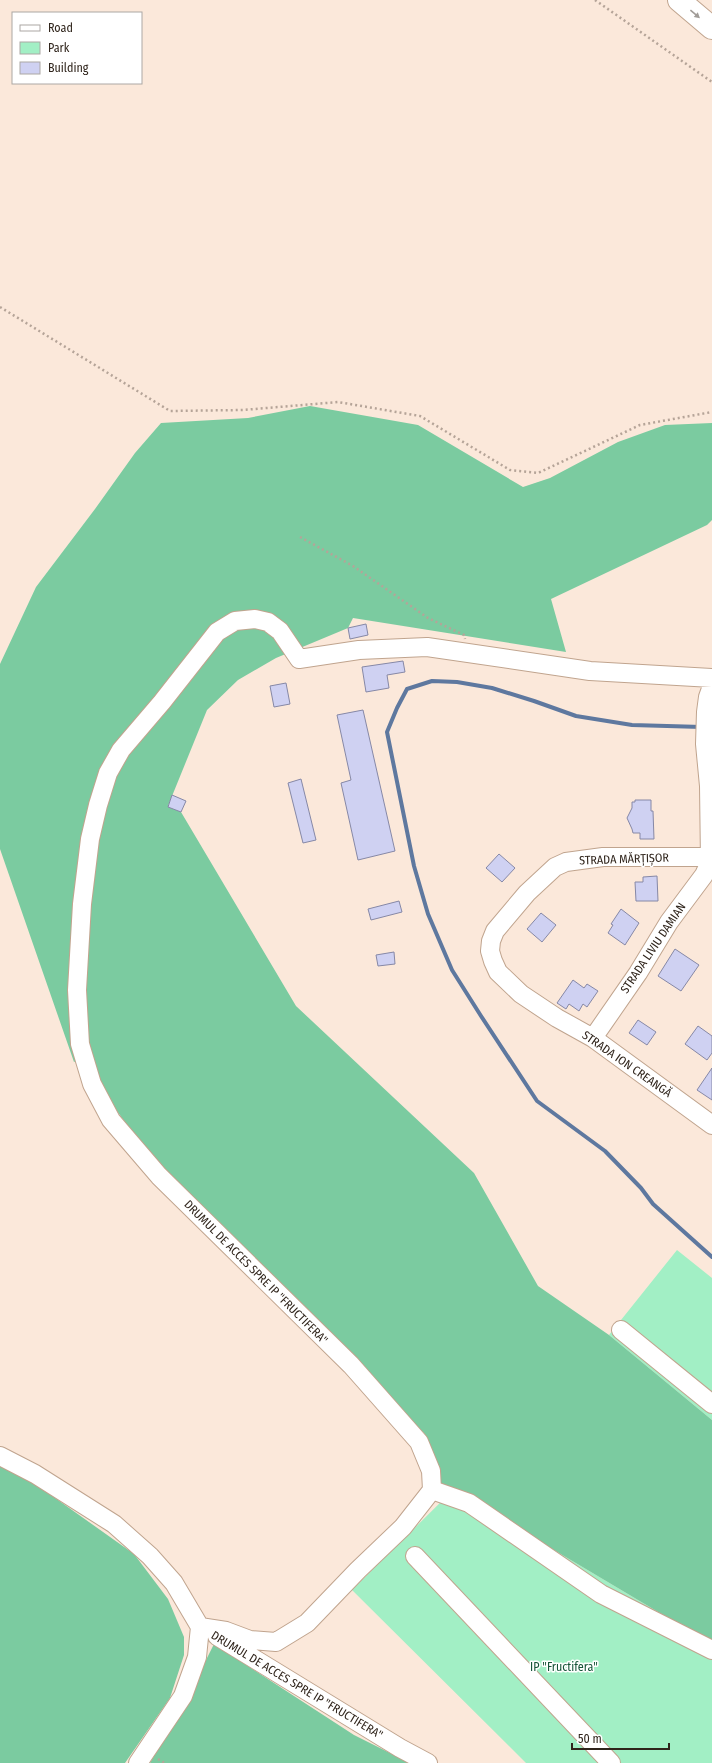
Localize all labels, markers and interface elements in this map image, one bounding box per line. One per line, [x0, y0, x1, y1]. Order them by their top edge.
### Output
one-way arrow [690, 10, 701, 19]
legend [12, 12, 142, 84]
text: Road [48, 21, 73, 35]
text: Park [48, 41, 70, 55]
text: Building [48, 61, 89, 75]
street label: STRADA MĂRȚIȘOR [579, 849, 670, 869]
street label: STRADA LIVIU DAMIAN [618, 900, 688, 996]
street label: STRADA ION CREANGĂ [580, 1027, 676, 1101]
street label: DRUMUL DE ACCES SPRE IP "FRUCTIFERA" [181, 1197, 331, 1347]
street label: DRUMUL DE ACCES SPRE IP "FRUCTIFERA" [209, 1628, 385, 1742]
park label: IP "Fructifera" [530, 1660, 598, 1674]
scale bar [572, 1725, 669, 1751]
text: 50 m [578, 1732, 602, 1746]

